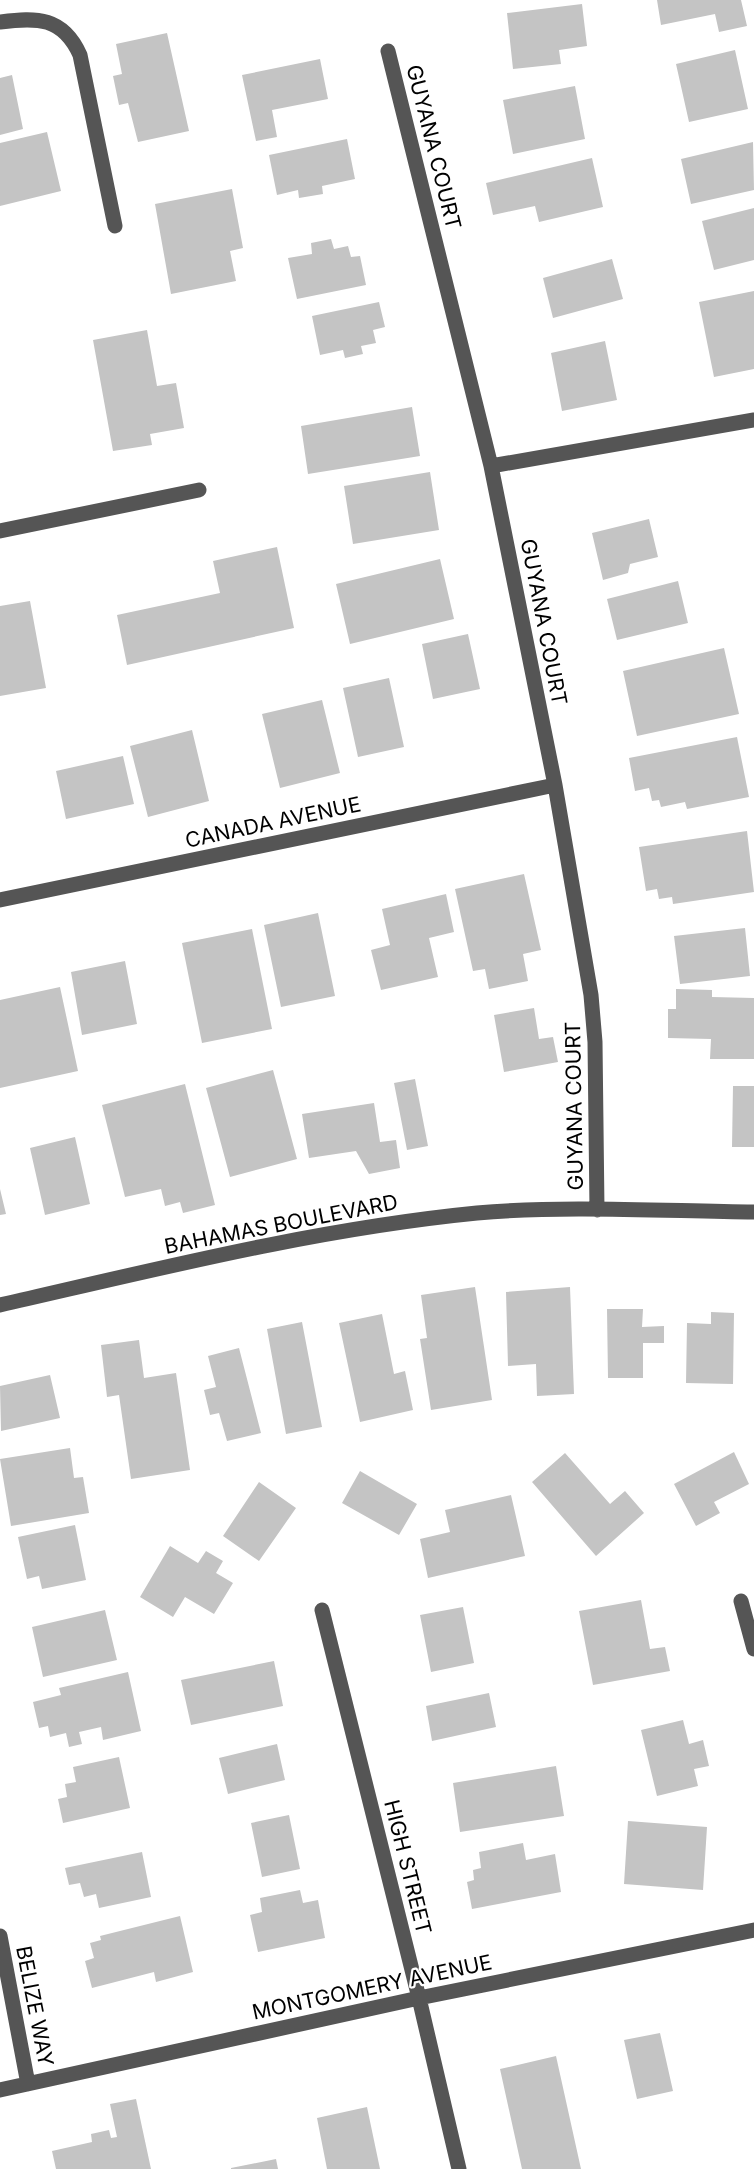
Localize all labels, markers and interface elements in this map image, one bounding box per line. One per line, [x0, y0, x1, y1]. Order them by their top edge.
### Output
street label: GUYANA COURT [401, 62, 467, 232]
street label: GUYANA COURT [516, 537, 572, 707]
street label: CANADA AVENUE [183, 791, 363, 853]
street label: GUYANA COURT [560, 1021, 588, 1191]
street label: BAHAMAS BOULEVARD [162, 1189, 400, 1259]
street label: HIGH STREET [379, 1797, 437, 1937]
street label: BELIZE WAY [11, 1944, 59, 2068]
street label: MONTGOMERY AVENUE [250, 1949, 494, 2025]

